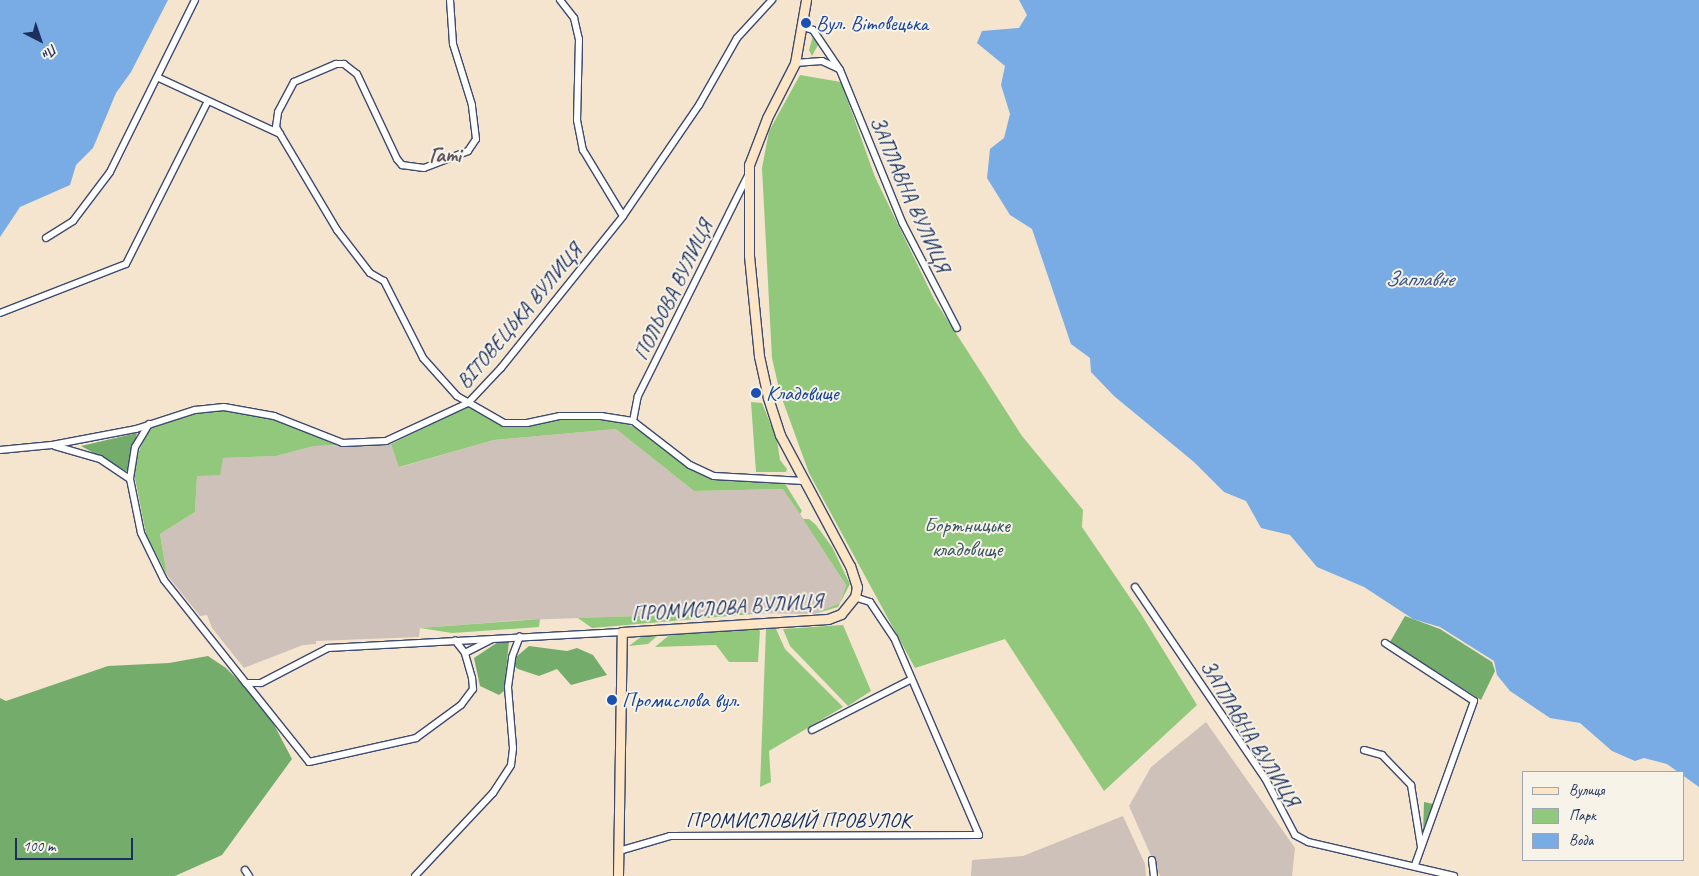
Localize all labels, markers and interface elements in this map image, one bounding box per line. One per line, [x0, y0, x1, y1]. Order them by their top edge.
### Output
place label: Вул. Вітовецька [816, 10, 928, 36]
north arrow [15, 15, 65, 65]
marker: Вул. Вітовецька [800, 17, 812, 29]
text: Пн [39, 40, 61, 63]
street label: ЗАПЛАВНА ВУЛИЦЯ [865, 113, 955, 275]
district label: Гаті [429, 143, 461, 169]
street label: ПОЛЬОВА ВУЛИЦЯ [628, 216, 718, 364]
street label: ВІТОВЕЦЬКА ВУЛИЦЯ [451, 239, 587, 393]
water label: Заплавне [1385, 267, 1453, 293]
place label: Кладовище [766, 380, 839, 406]
marker: Кладовище [750, 387, 762, 399]
park label: Бортницьке кладовище [924, 512, 1010, 562]
street label: ПРОМИСЛОВА ВУЛИЦЯ [631, 588, 823, 626]
street label: ЗАПЛАВНА ВУЛИЦЯ [1195, 655, 1305, 811]
place label: Промислова вул. [622, 687, 738, 713]
marker: Промислова вул. [606, 694, 618, 706]
legend [1522, 771, 1684, 861]
text: Вулиця [1569, 781, 1605, 800]
text: Парк [1569, 806, 1596, 825]
street label: ПРОМИСЛОВИЙ ПРОВУЛОК [686, 807, 910, 833]
scale bar [18, 828, 135, 860]
text: Вода [1569, 831, 1593, 850]
text: 100 m [23, 837, 55, 856]

